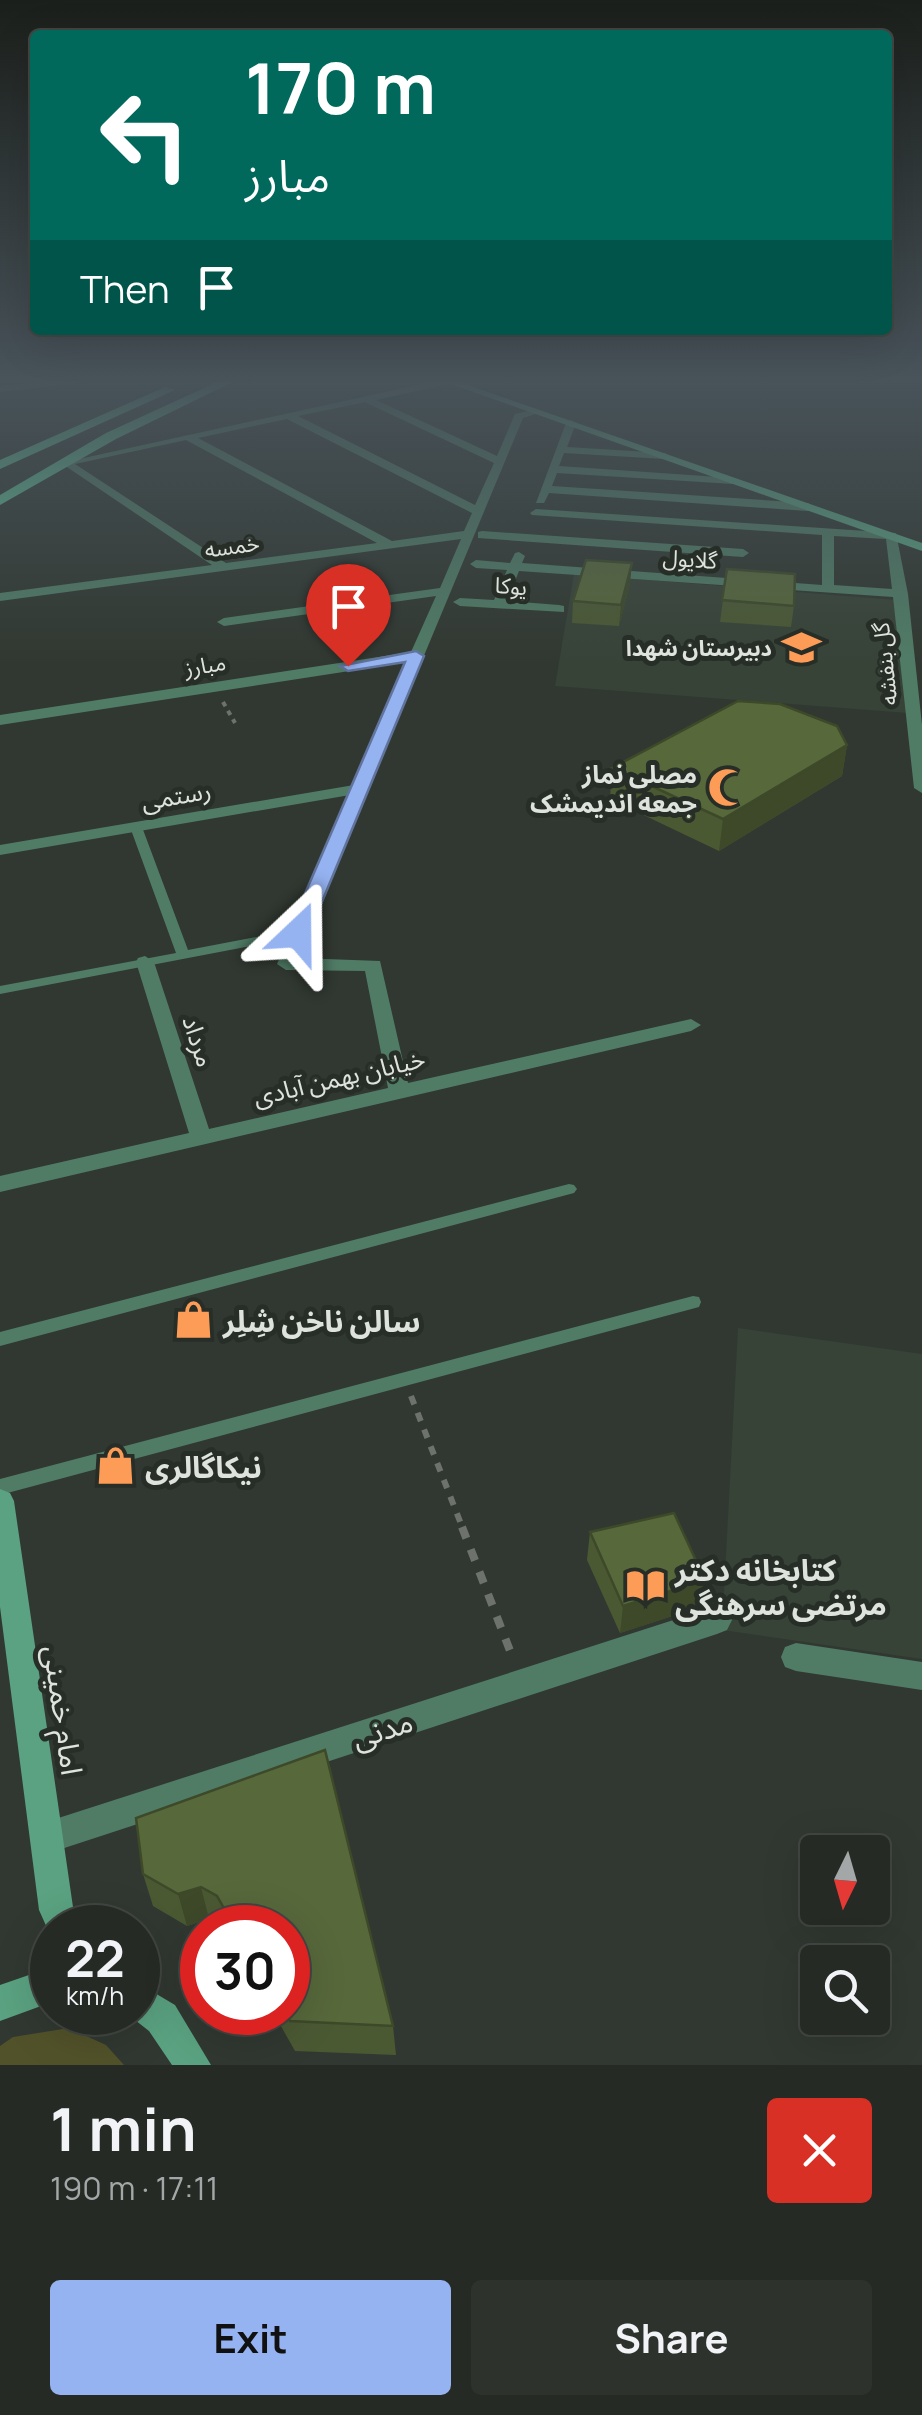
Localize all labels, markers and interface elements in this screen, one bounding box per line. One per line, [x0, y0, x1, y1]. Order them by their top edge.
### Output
text: 170 m [245, 39, 436, 135]
icon: left [80, 70, 210, 200]
text: مبارز [245, 144, 330, 206]
icon: arrive [189, 260, 244, 315]
text: Then [80, 262, 169, 314]
street label: خمسه [203, 527, 261, 565]
street label: گلایول [662, 542, 719, 576]
pin [306, 564, 391, 667]
street label: یوکا [494, 570, 528, 602]
icon: arrive [321, 579, 376, 634]
street label: گل بنفشه [866, 620, 904, 707]
school or university icon: دبیرستان شهدا [781, 627, 823, 669]
place label: دبیرستان شهدا [626, 633, 772, 663]
street label: مبارز [181, 647, 228, 683]
place label: مصلی نماز جمعه اندیمشک [530, 756, 697, 820]
mosque icon: مصلی نماز جمعه اندیمشک [706, 766, 748, 808]
street label: رستمی [138, 772, 214, 818]
position arrow [246, 881, 350, 985]
street label: مرداد [174, 1011, 224, 1071]
street label: خیابان بهمن آبادی [250, 1040, 428, 1114]
shop icon: سالن ناخن شِلِر [172, 1299, 214, 1341]
place label: سالن ناخن شِلِر [221, 1300, 421, 1341]
shop icon: نیکاگالری [94, 1445, 136, 1487]
place label: نیکاگالری [145, 1446, 262, 1487]
place label: کتابخانه دکتر مرتضی سرهنگی [673, 1549, 887, 1624]
library icon: کتابخانه دکتر مرتضی سرهنگی [624, 1565, 666, 1607]
street label: امام خمینی [32, 1642, 93, 1778]
street label: مدنی [346, 1700, 418, 1758]
north arrow [800, 1835, 890, 1925]
map controls [800, 1835, 890, 2035]
speed limit sign: 30 [180, 1905, 310, 2035]
text: 22 [65, 1924, 125, 1992]
button: search [800, 1945, 890, 2035]
text: km/h [66, 1978, 124, 2013]
text: 1 min [50, 2087, 197, 2169]
button: close [767, 2098, 872, 2203]
text: 190 m · 17:11 [50, 2166, 219, 2210]
button: Exit [50, 2280, 451, 2395]
button: Share [471, 2280, 872, 2395]

